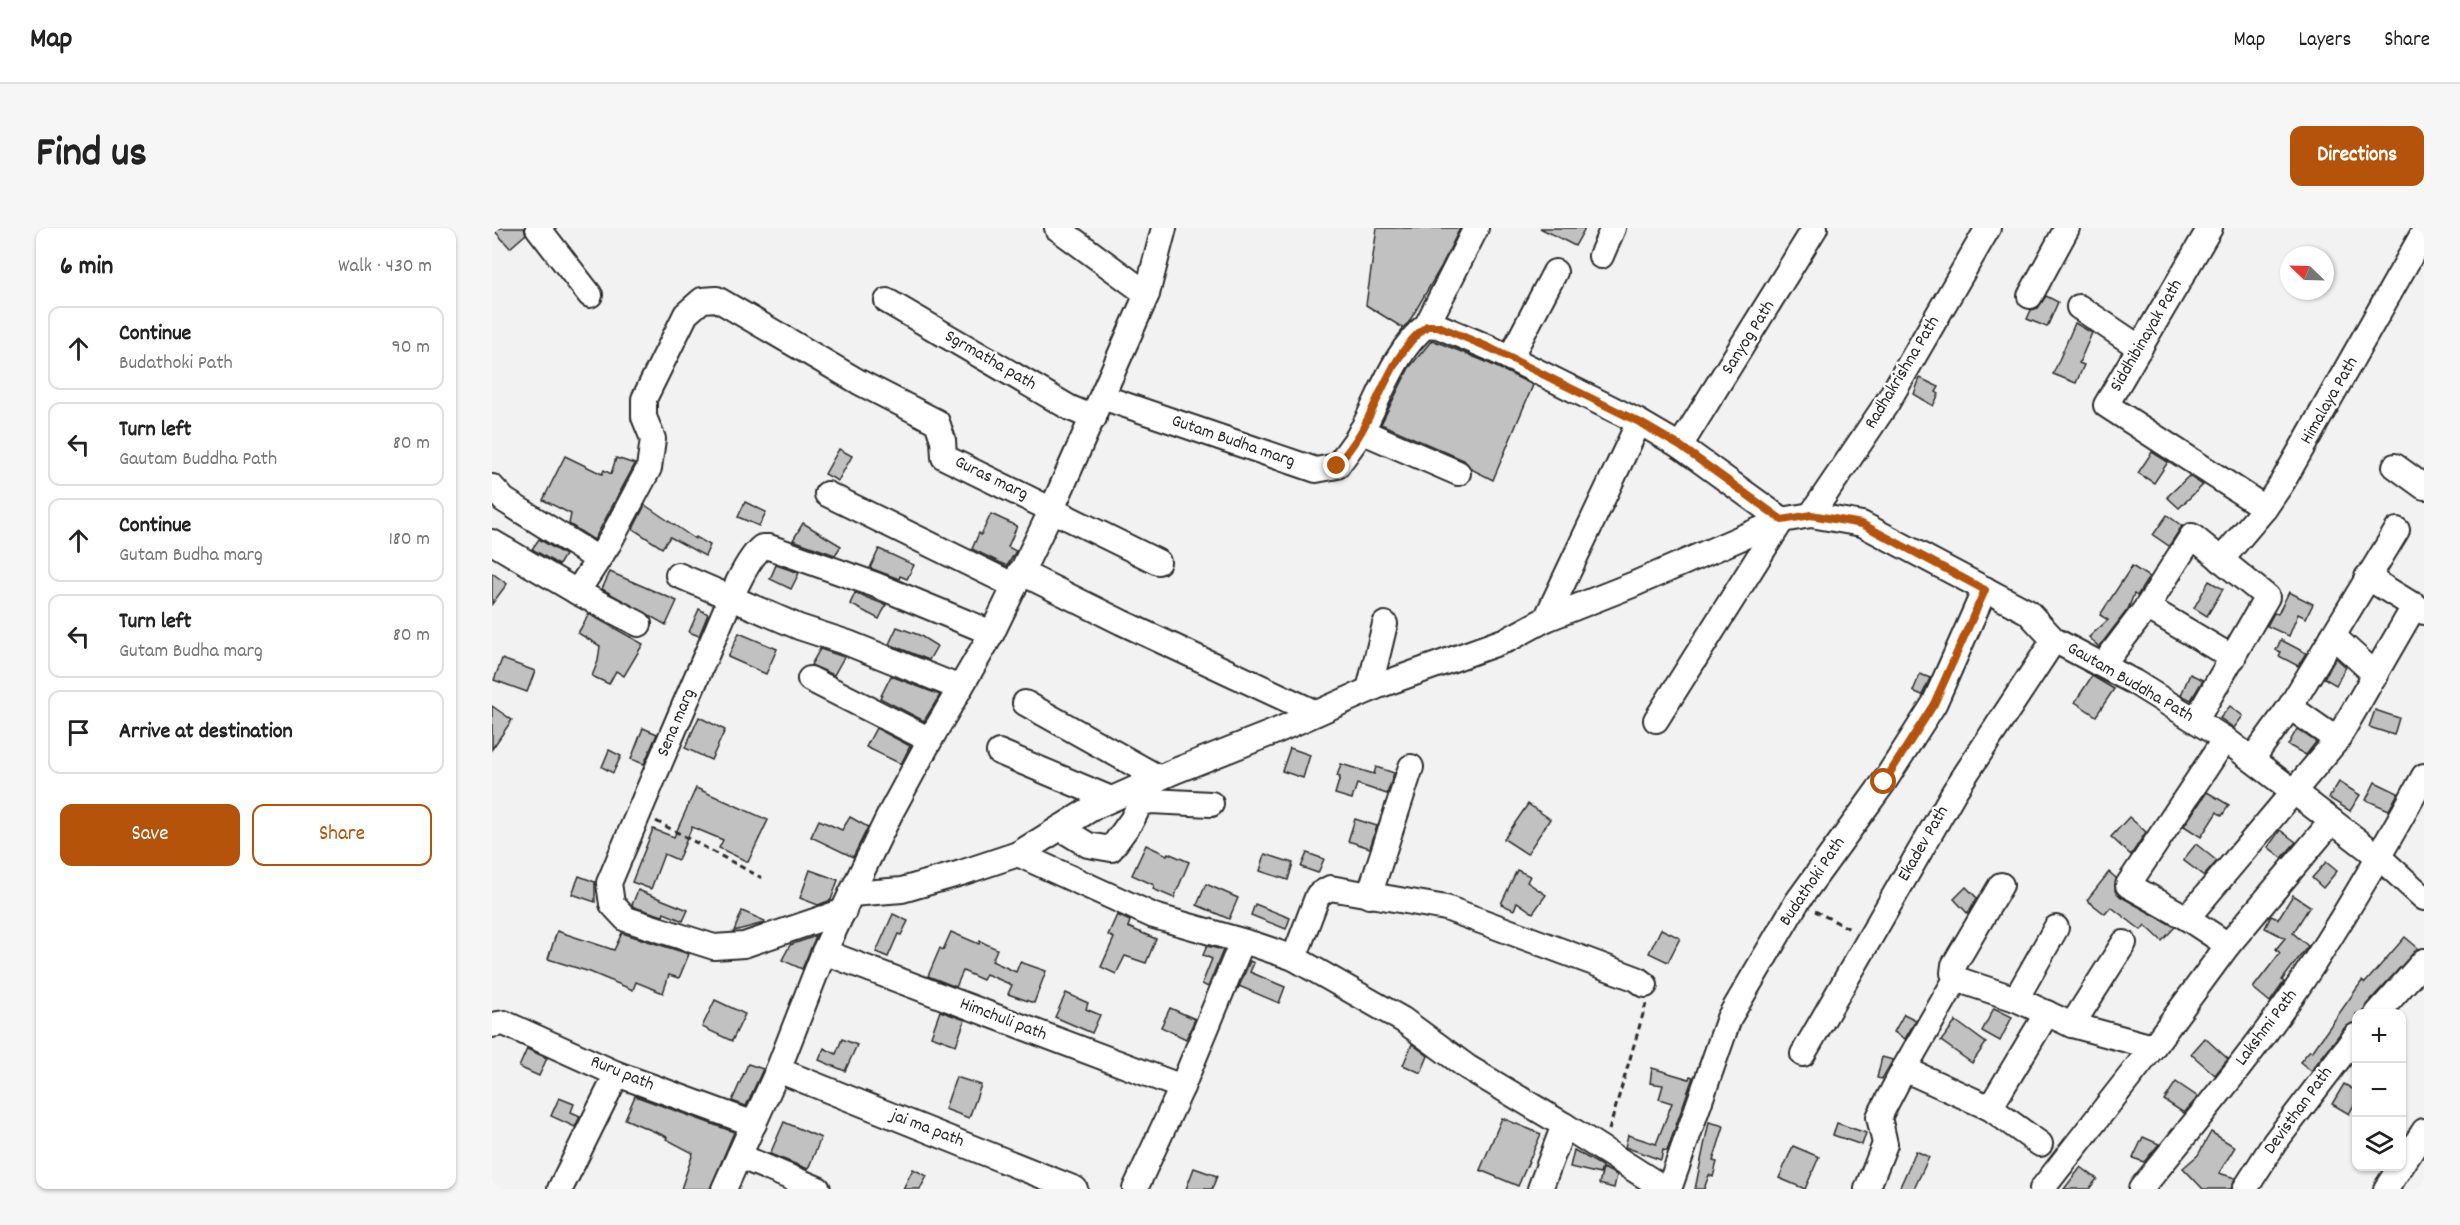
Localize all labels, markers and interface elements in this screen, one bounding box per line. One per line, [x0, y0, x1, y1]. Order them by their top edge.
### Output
text: Map [30, 21, 72, 61]
text: Map [2234, 26, 2265, 56]
text: Layers [2298, 26, 2351, 56]
text: Share [2384, 26, 2430, 56]
text: Find us [36, 126, 147, 186]
button: Directions [2290, 126, 2424, 186]
north arrow [2280, 246, 2334, 300]
text: 6 min [60, 249, 113, 286]
text: Walk · 430 m [338, 253, 432, 281]
street label: Siddhibinayak Path [2105, 275, 2189, 397]
street label: Sanyog Path [1716, 296, 1782, 380]
street label: Radhakrishna Path [1859, 312, 1947, 434]
text: Continue [119, 319, 191, 350]
street label: Sgrmatha path [939, 325, 1041, 397]
icon: ahead [62, 332, 95, 365]
text: 90 m [392, 334, 430, 362]
text: Budathoki Path [119, 350, 233, 378]
street label: Himalaya Path [2295, 353, 2365, 449]
street label: Gutam Budha marg [1168, 409, 1298, 475]
text: Turn left [119, 415, 191, 446]
icon: left [62, 428, 95, 461]
text: 80 m [393, 430, 430, 458]
text: Gautam Buddha Path [119, 446, 277, 474]
street label: Guras marg [950, 450, 1032, 508]
route end [1323, 452, 1349, 478]
text: Continue [119, 511, 191, 542]
icon: ahead [62, 524, 95, 557]
text: 180 m [388, 526, 430, 554]
text: Gutam Budha marg [119, 542, 263, 570]
text: Turn left [119, 607, 191, 638]
icon: left [62, 620, 95, 653]
text: 80 m [393, 622, 430, 650]
street label: Gautam Buddha Path [2062, 637, 2198, 729]
text: Gutam Budha marg [119, 638, 263, 666]
street label: Sena marg [651, 685, 703, 761]
icon: arrive [62, 716, 95, 749]
text: Arrive at destination [119, 717, 293, 748]
route start [1870, 768, 1896, 794]
street label: Ekadev Path [1892, 802, 1956, 886]
button: Save [60, 804, 240, 866]
button: Share [252, 804, 432, 866]
street label: Budathoki Path [1774, 833, 1852, 931]
street label: Lakshmi Path [2230, 984, 2304, 1072]
street label: Himchuli path [956, 992, 1050, 1048]
map controls [2352, 1009, 2406, 1171]
button: + [2352, 1009, 2406, 1063]
street label: Ruru path [586, 1050, 658, 1098]
street label: Devisthan Path [2259, 1062, 2339, 1160]
button: − [2352, 1063, 2406, 1117]
street label: jai ma path [885, 1103, 967, 1154]
button: layers [2352, 1117, 2406, 1171]

